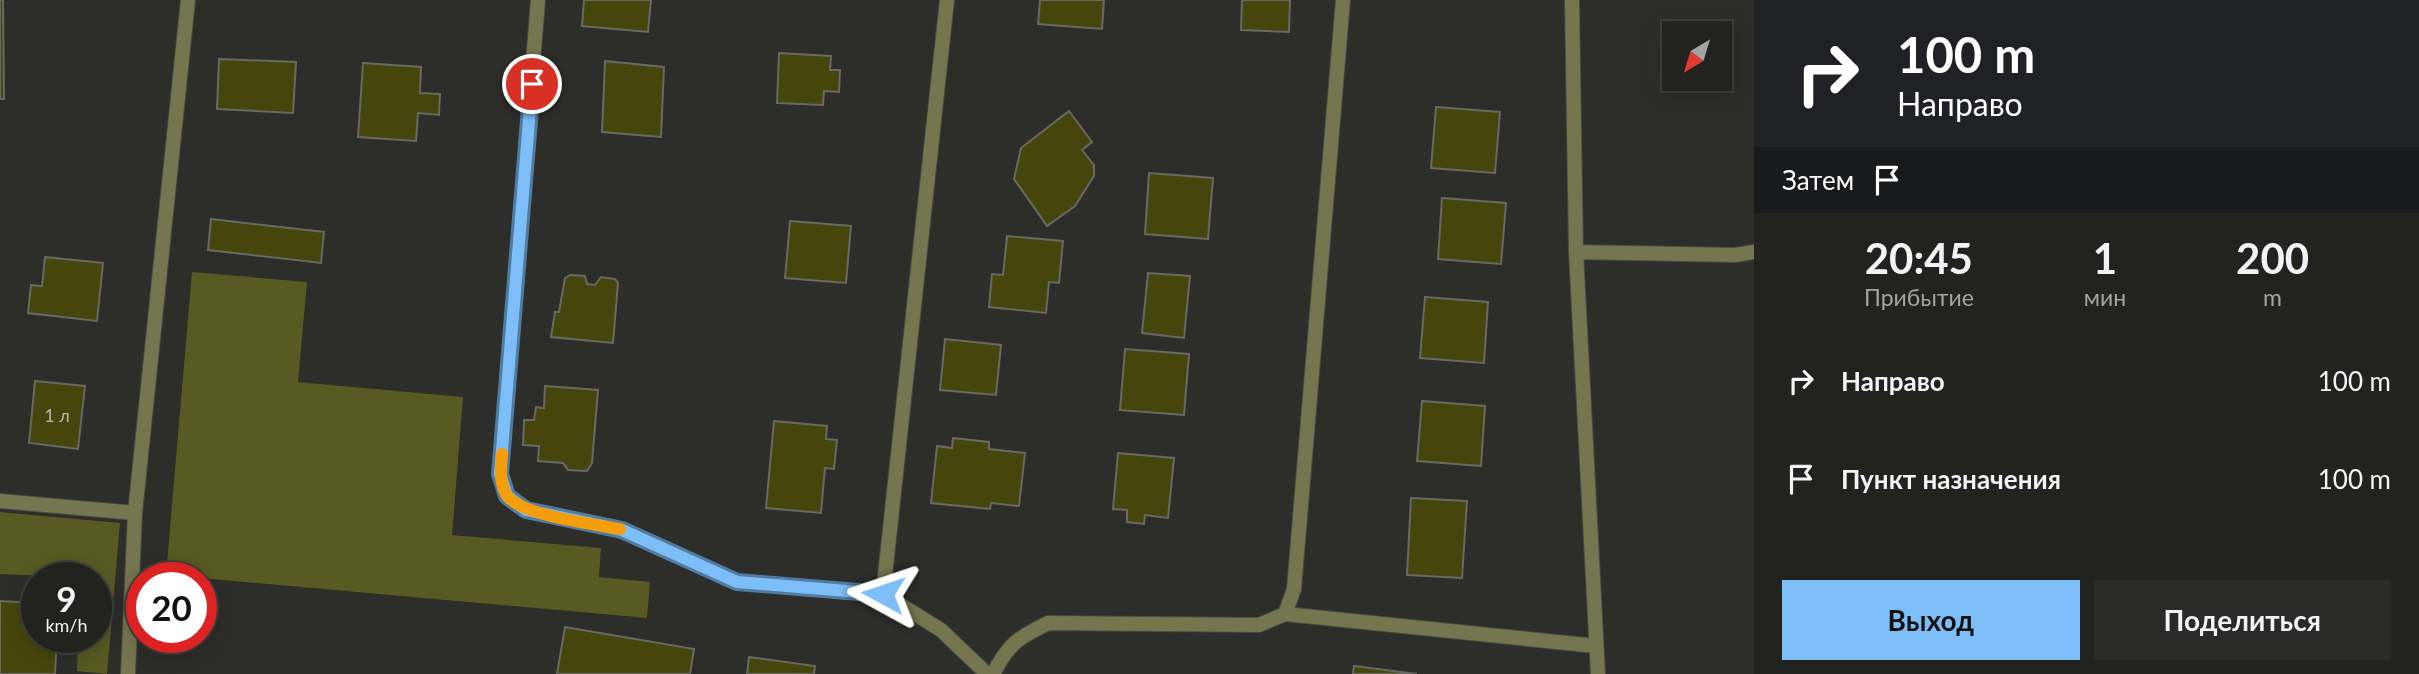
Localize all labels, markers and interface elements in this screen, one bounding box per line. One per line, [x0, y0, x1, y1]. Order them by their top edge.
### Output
north arrow [1662, 21, 1732, 91]
map controls [1662, 21, 1732, 91]
text: 100 m [1897, 25, 2035, 83]
icon: right [1782, 28, 1873, 119]
pin [502, 54, 562, 114]
icon: arrive [513, 65, 551, 103]
text: Направо [1897, 84, 2023, 123]
icon: arrive [1868, 161, 1906, 199]
text: Затем [1782, 164, 1854, 196]
text: 20:45 [1865, 233, 1973, 283]
text: 1 [2093, 233, 2117, 283]
text: 200 [2236, 233, 2309, 283]
text: Прибытие [1864, 283, 1974, 311]
text: мин [2084, 283, 2126, 311]
text: m [2263, 283, 2282, 311]
icon: right [1782, 362, 1820, 400]
text: Направо [1841, 365, 1945, 397]
text: 100 m [2318, 365, 2391, 397]
house number: 1 л [44, 404, 70, 426]
icon: arrive [1782, 460, 1820, 498]
text: Пункт назначения [1841, 463, 2061, 495]
text: 100 m [2318, 463, 2391, 495]
position arrow [846, 557, 920, 631]
speed limit sign: 20 [126, 562, 217, 653]
text: 9 [56, 577, 77, 619]
button: Выход [1782, 580, 2080, 660]
button: Поделиться [2094, 580, 2391, 660]
text: km/h [45, 614, 88, 636]

